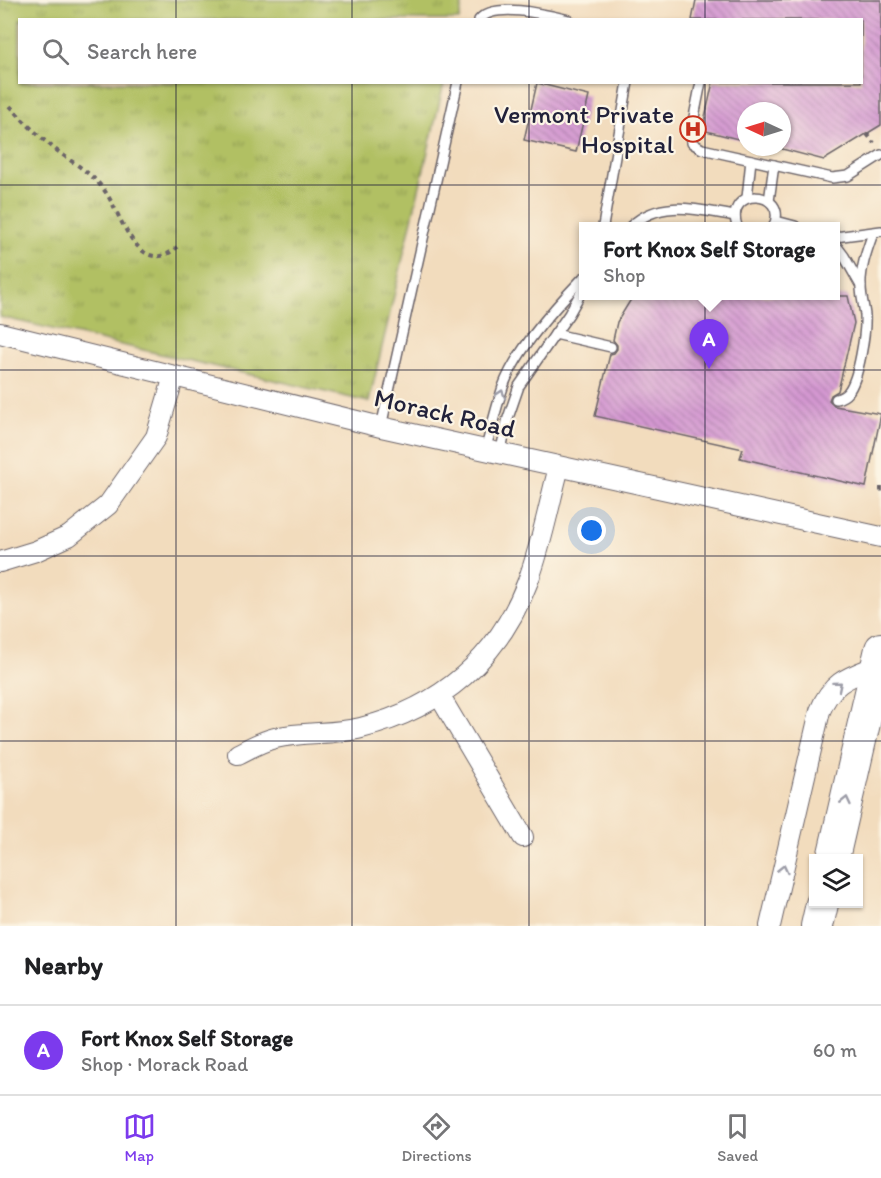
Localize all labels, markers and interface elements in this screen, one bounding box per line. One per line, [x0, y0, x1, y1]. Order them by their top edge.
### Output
search box [18, 18, 863, 84]
icon: search [39, 35, 72, 68]
text: Search here [87, 38, 197, 65]
place label: Vermont Private Hospital [494, 98, 674, 160]
north arrow [737, 102, 791, 156]
hospital icon: Vermont Private Hospital [678, 114, 708, 144]
popup [579, 222, 840, 300]
text: Fort Knox Self Storage [603, 236, 816, 263]
text: Shop [603, 263, 645, 287]
pin: A [690, 320, 728, 369]
street label: Morack Road [371, 381, 520, 445]
one-way arrow [494, 389, 506, 400]
your location [577, 516, 606, 545]
one-way arrow [831, 681, 842, 692]
one-way arrow [838, 797, 851, 807]
map controls [809, 854, 863, 908]
button: layers [809, 854, 863, 908]
one-way arrow [776, 864, 789, 874]
text: Nearby [24, 949, 103, 981]
text: Fort Knox Self Storage [81, 1025, 293, 1052]
text: A [37, 1038, 50, 1062]
text: 60 m [813, 1038, 857, 1062]
text: Shop · Morack Road [81, 1052, 248, 1076]
tab: Map [123, 1110, 156, 1165]
tab: Directions [401, 1110, 472, 1165]
tab: Saved [717, 1110, 758, 1165]

